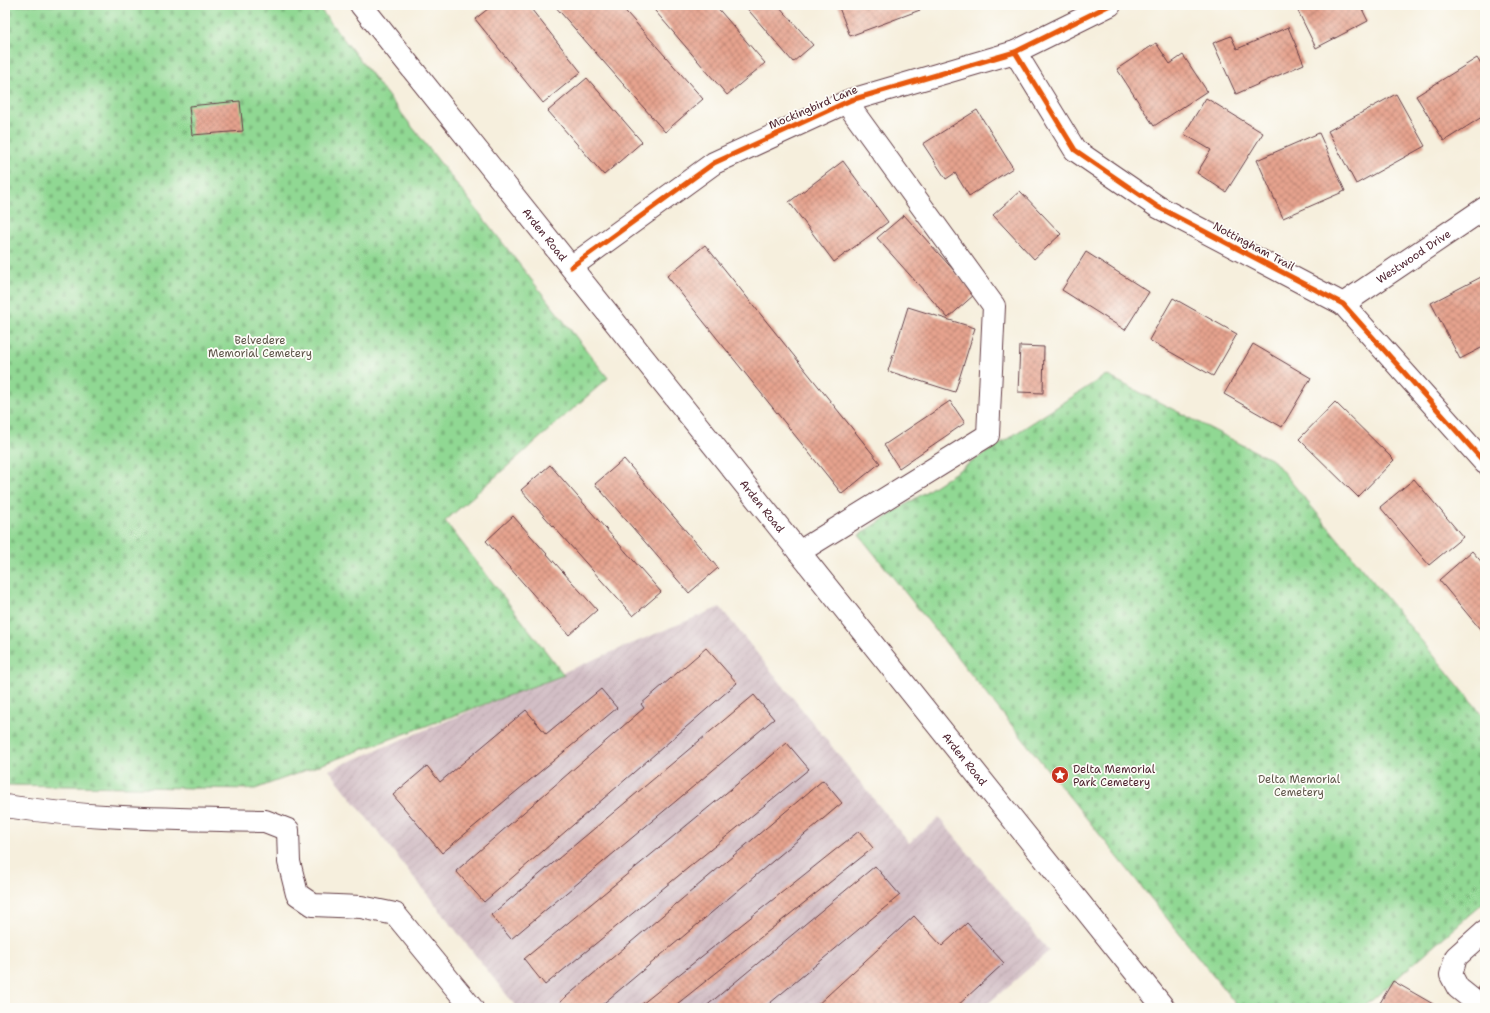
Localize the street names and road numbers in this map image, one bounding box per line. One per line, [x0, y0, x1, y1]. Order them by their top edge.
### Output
street label: Mockingbird Lane [766, 82, 860, 133]
street label: Arden Road [519, 205, 570, 264]
street label: Nottingham Trail [1210, 219, 1298, 275]
street label: Westwood Drive [1374, 226, 1454, 287]
street label: Arden Road [736, 477, 788, 536]
street label: Arden Road [939, 730, 990, 789]

